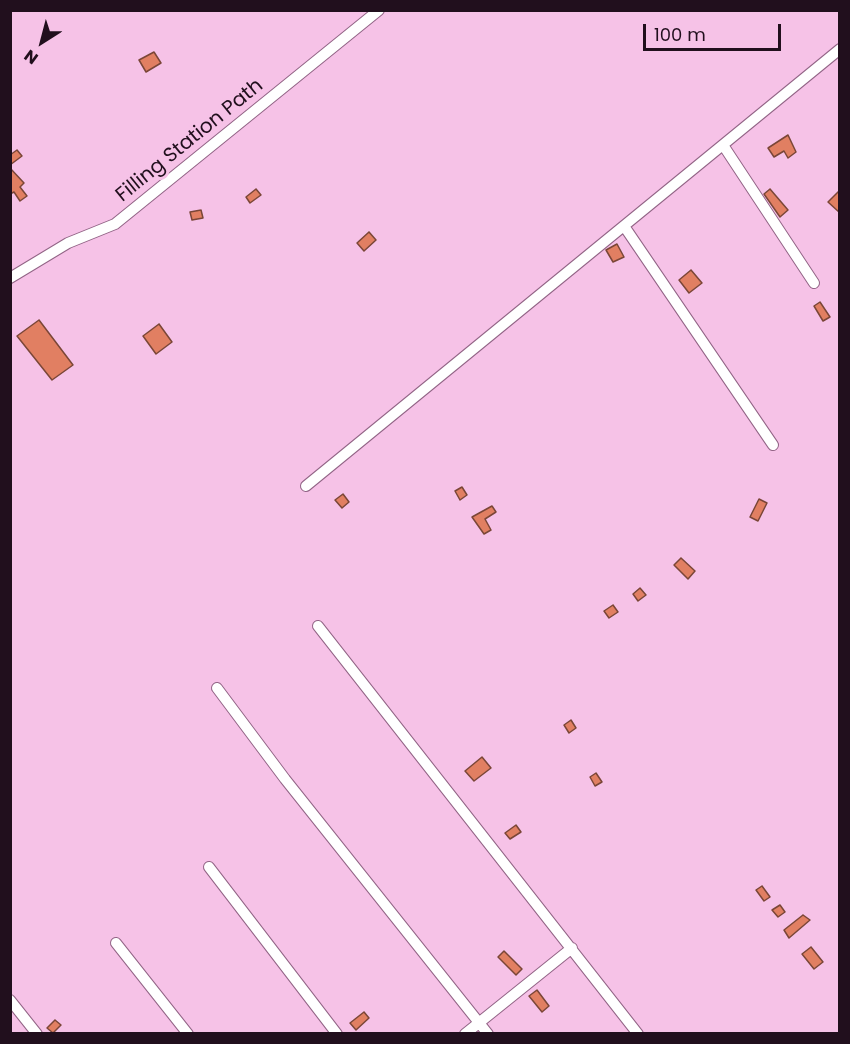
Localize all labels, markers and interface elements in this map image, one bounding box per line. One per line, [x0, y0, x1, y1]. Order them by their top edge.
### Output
north arrow [12, 12, 72, 72]
scale bar [646, 12, 784, 50]
text: 100 m [654, 22, 706, 47]
text: N [19, 44, 43, 70]
street label: Filling Station Path [112, 74, 268, 208]

